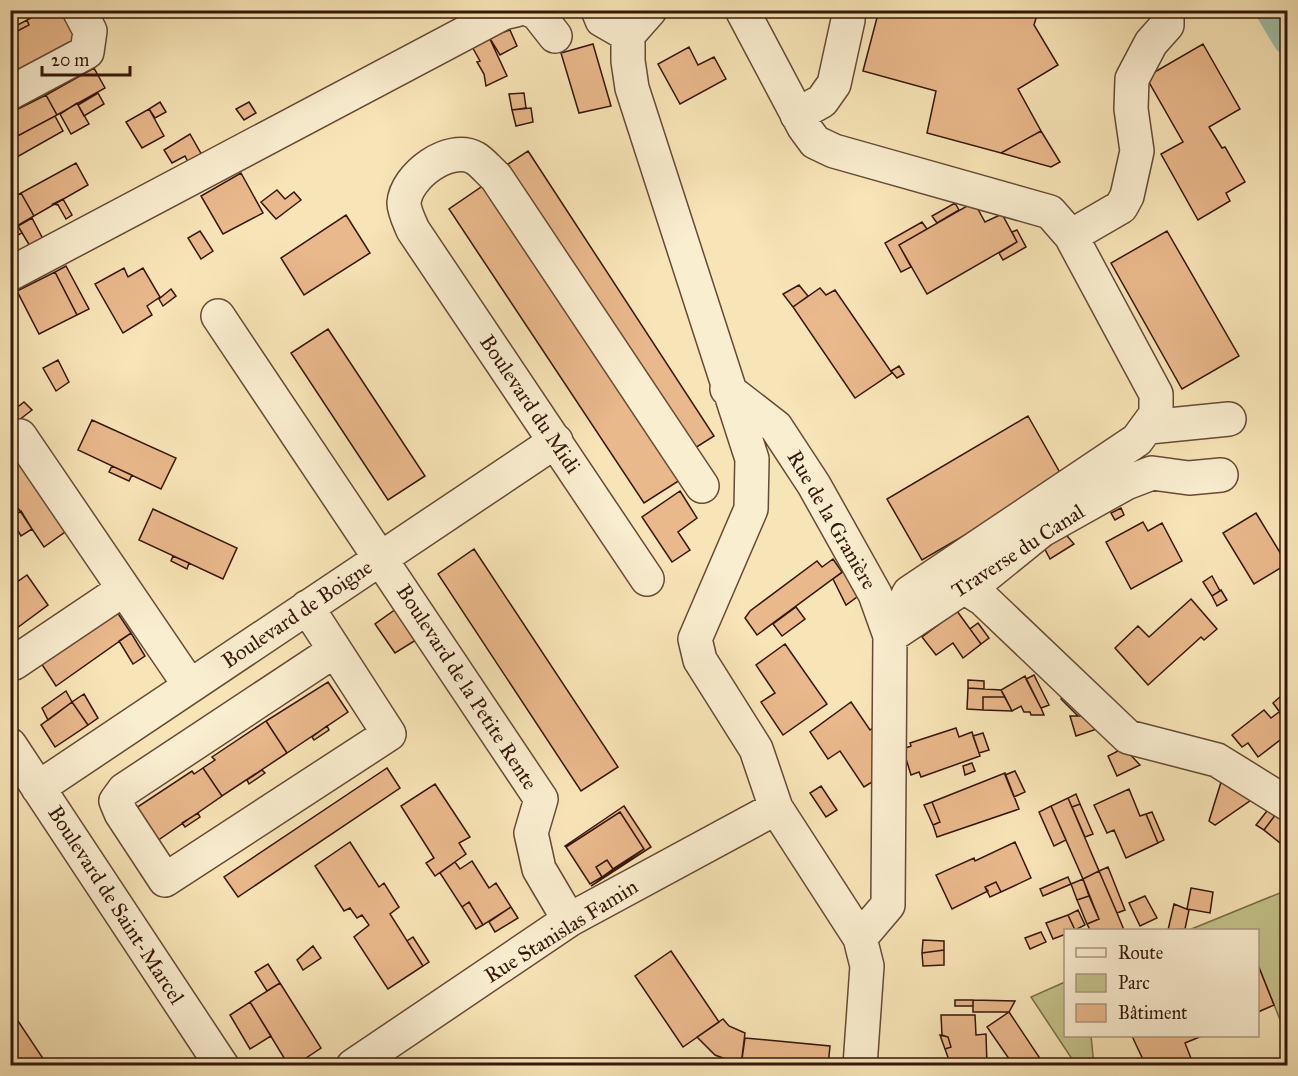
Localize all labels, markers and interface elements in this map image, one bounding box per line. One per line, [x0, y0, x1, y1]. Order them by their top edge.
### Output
scale bar [42, 39, 130, 77]
text: 20 m [51, 49, 89, 71]
street label: Boulevard du Midi [474, 330, 586, 478]
street label: Rue de la Granière [782, 446, 882, 594]
street label: Traverse du Canal [947, 498, 1090, 604]
street label: Boulevard de Boigne [217, 554, 377, 674]
street label: Boulevard de la Petite Rente [391, 579, 543, 795]
street label: Boulevard de Saint-Marcel [42, 801, 190, 1009]
street label: Rue Stanislas Famin [480, 873, 642, 989]
legend [1064, 929, 1259, 1037]
text: Route [1118, 942, 1163, 964]
text: Parc [1118, 972, 1150, 994]
text: Bâtiment [1118, 1002, 1188, 1024]

